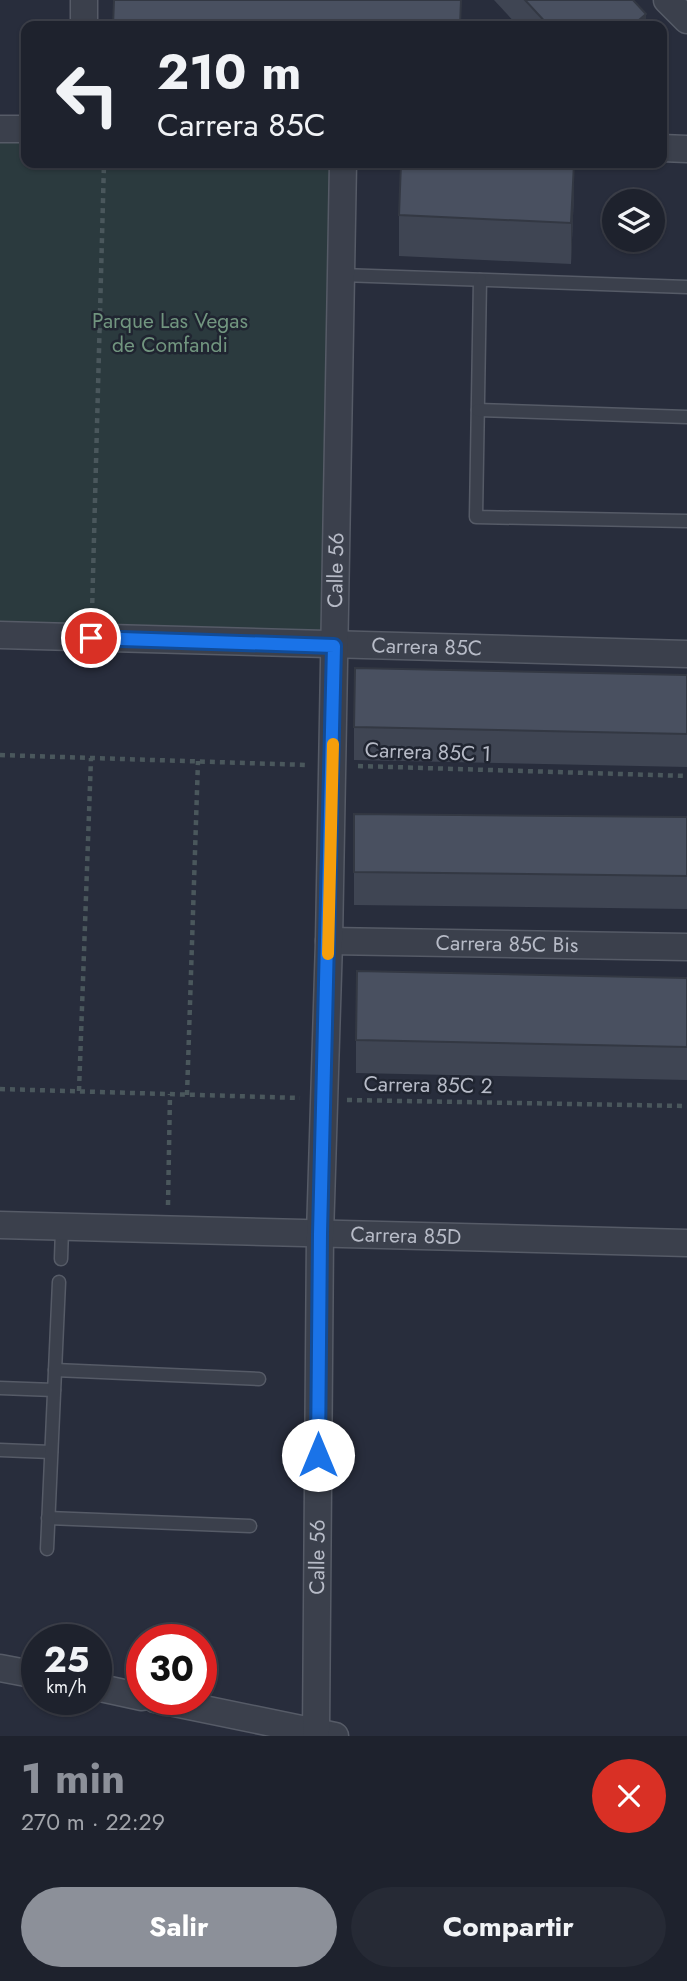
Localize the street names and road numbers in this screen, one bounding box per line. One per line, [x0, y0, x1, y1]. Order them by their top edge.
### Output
street label: Calle 56 [320, 532, 351, 608]
street label: Carrera 85C [371, 630, 483, 663]
street label: Carrera 85C 1 [364, 735, 492, 769]
street label: Carrera 85C Bis [435, 928, 579, 960]
street label: Carrera 85C 2 [363, 1069, 493, 1101]
street label: Carrera 85D [350, 1219, 462, 1252]
street label: Calle 56 [302, 1519, 333, 1595]

